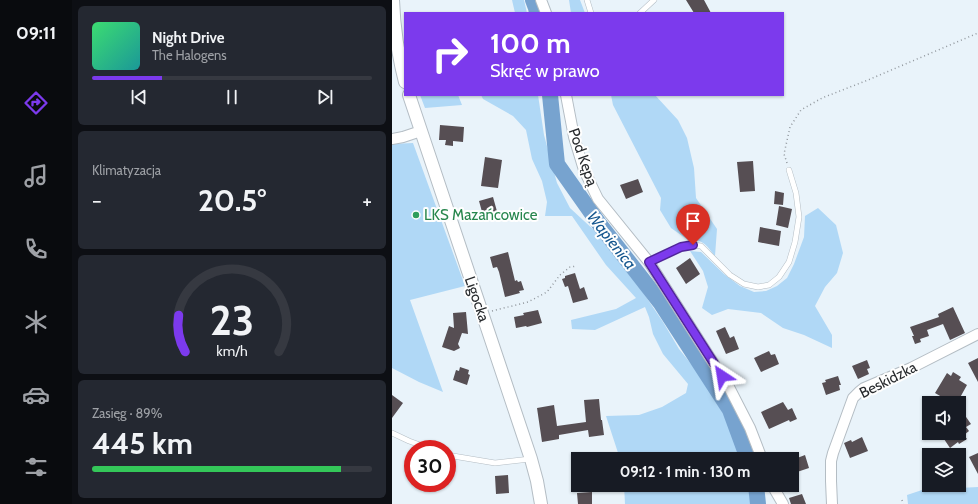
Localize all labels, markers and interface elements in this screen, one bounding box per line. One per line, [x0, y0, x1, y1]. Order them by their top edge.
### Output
text: 09:11 [16, 22, 56, 44]
text: 100 m [490, 26, 571, 60]
icon: right [424, 28, 476, 80]
text: Night Drive [152, 29, 225, 47]
text: The Halogens [152, 47, 227, 63]
text: Skręć w prawo [490, 60, 600, 82]
icon: previous [128, 86, 150, 108]
icon: pause [221, 86, 243, 108]
icon: next [314, 86, 336, 108]
icon: directions [22, 89, 50, 117]
street label: Pod Kępą [565, 126, 602, 189]
icon: music [22, 162, 50, 190]
text: Klimatyzacja [92, 162, 161, 178]
text: 20.5° [198, 182, 266, 219]
text: − [92, 187, 102, 214]
text: + [362, 187, 372, 214]
pin [676, 204, 710, 245]
place label: LKS Mazańcowice [424, 206, 538, 224]
water label: Wapienica [583, 207, 640, 273]
marker: LKS Mazańcowice [411, 210, 421, 220]
icon: arrive [682, 210, 704, 232]
icon: phone [22, 235, 50, 263]
street label: Ligocka [461, 274, 493, 325]
text: 23 [210, 295, 254, 345]
icon: climate [22, 308, 50, 336]
text: km/h [216, 342, 248, 360]
position arrow [701, 355, 743, 397]
street label: Beskidzka [856, 358, 920, 402]
icon: car [22, 381, 50, 409]
map controls [922, 396, 966, 492]
button: sound [922, 396, 966, 440]
text: Zasięg · 89% [92, 405, 162, 421]
text: 445 km [92, 425, 193, 462]
speed limit sign: 30 [404, 440, 456, 492]
button: layers [922, 448, 966, 492]
icon: filters [22, 453, 50, 481]
text: 09:12 · 1 min · 130 m [620, 463, 750, 481]

